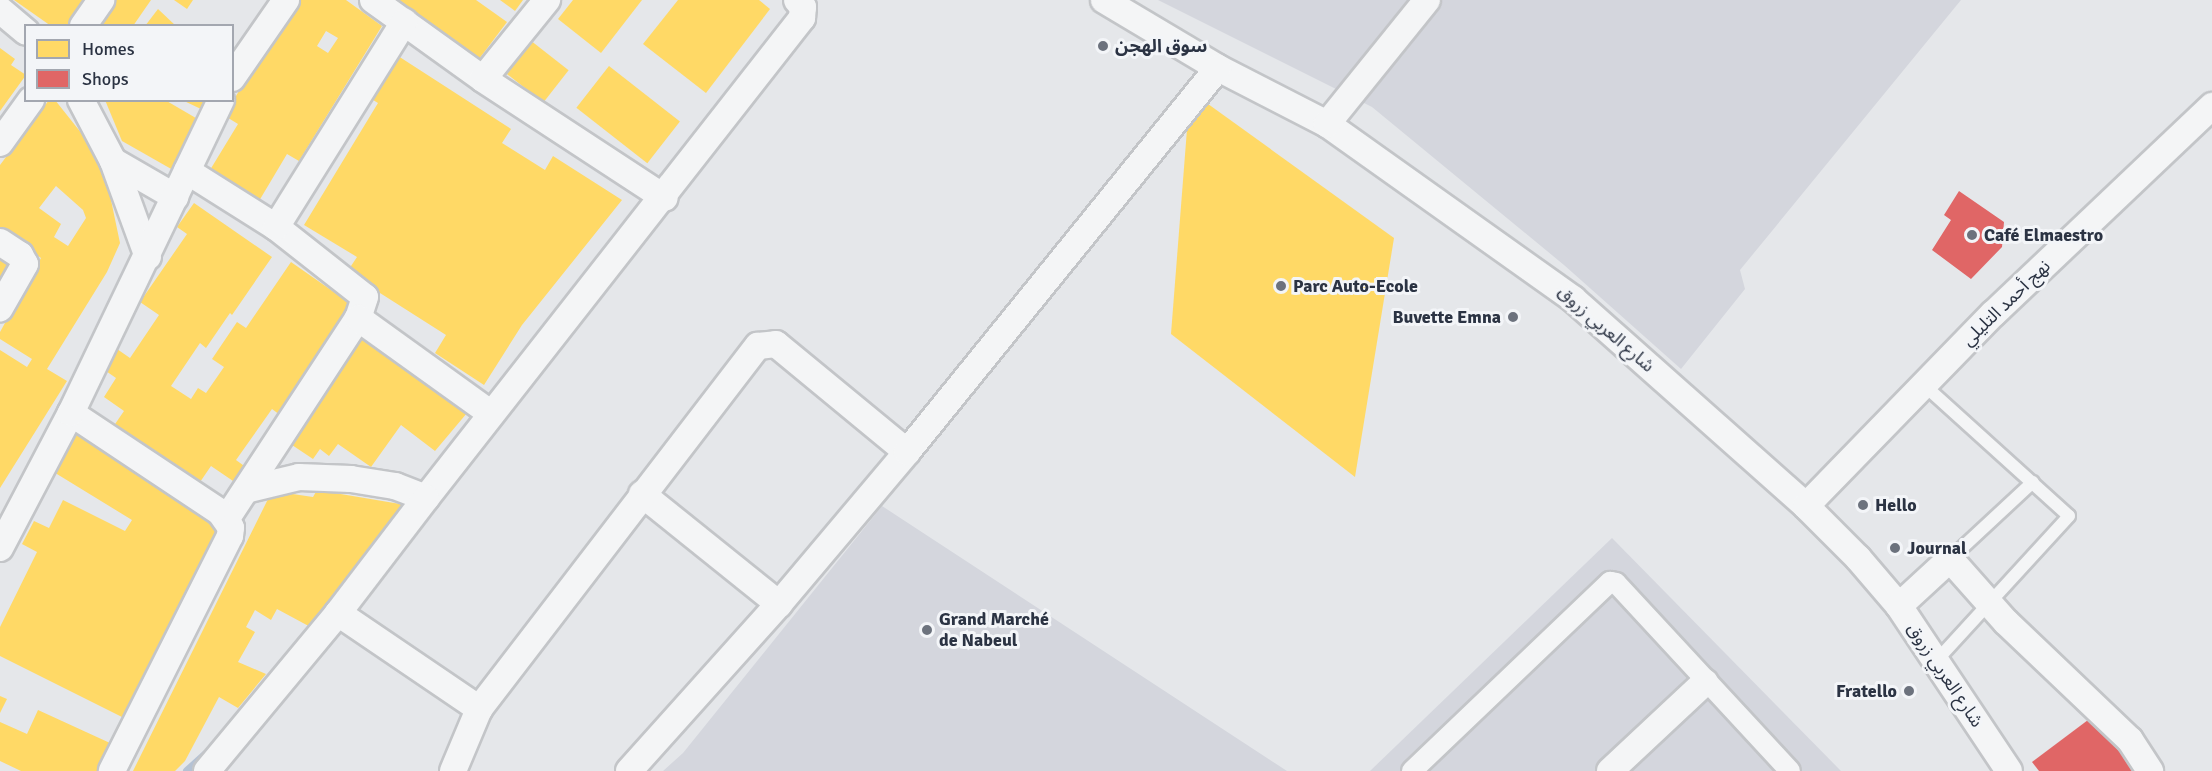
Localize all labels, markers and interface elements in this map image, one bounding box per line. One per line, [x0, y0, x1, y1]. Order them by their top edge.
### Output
legend [24, 24, 234, 102]
place label: سوق الهجن [1115, 35, 1207, 57]
text: Homes [82, 38, 135, 60]
marker: سوق الهجن [1096, 39, 1110, 53]
text: Shops [82, 68, 129, 90]
place label: Café Elmaestro [1984, 224, 2103, 246]
marker: Café Elmaestro [1965, 228, 1979, 242]
street label: نهج أحمد التليلي [1957, 255, 2055, 351]
place label: Parc Auto-Ecole [1293, 275, 1418, 297]
marker: Parc Auto-Ecole [1274, 279, 1288, 293]
street label: شارع العربي زروق [1553, 281, 1659, 377]
place label: Buvette Emna [1392, 306, 1501, 328]
marker: Buvette Emna [1506, 310, 1520, 324]
place label: Hello [1875, 494, 1917, 516]
marker: Hello [1856, 498, 1870, 512]
place label: Journal [1907, 537, 1967, 559]
marker: Journal [1888, 541, 1902, 555]
place label: Grand Marché de Nabeul [939, 609, 1049, 652]
street label: شارع العربي زروق [1902, 619, 1988, 731]
marker: Grand Marché de Nabeul [920, 623, 934, 637]
place label: Fratello [1836, 680, 1897, 702]
marker: Fratello [1902, 684, 1916, 698]

